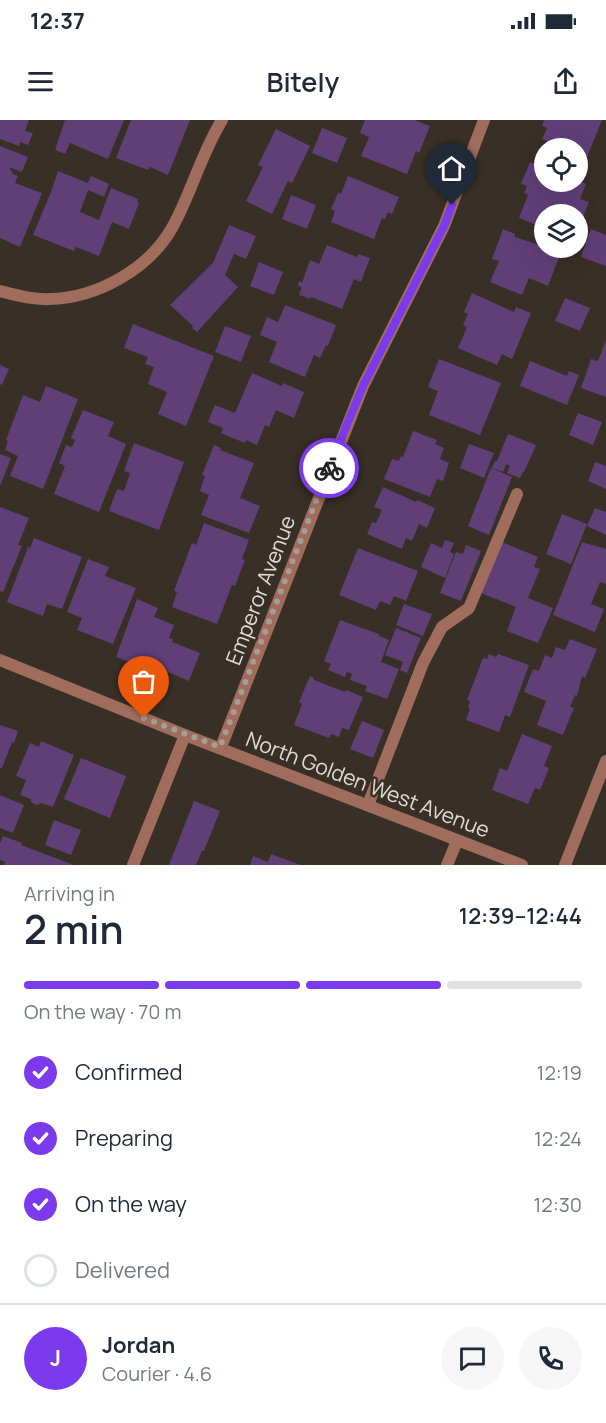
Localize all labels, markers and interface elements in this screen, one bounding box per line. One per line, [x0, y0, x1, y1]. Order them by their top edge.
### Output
text: 12:37 [30, 6, 85, 36]
text: Bitely [267, 63, 339, 100]
icon: menu [24, 65, 57, 98]
icon: share [549, 65, 582, 98]
map controls [534, 138, 588, 258]
button: locate [534, 138, 588, 192]
pin [426, 143, 477, 205]
icon: home [435, 152, 468, 185]
button: layers [534, 204, 588, 258]
courier [299, 438, 359, 498]
icon: bike [313, 452, 346, 485]
street label: Emperor Avenue [219, 511, 301, 669]
pin [118, 656, 169, 718]
icon: bag [127, 665, 160, 698]
street label: North Golden West Avenue [242, 725, 494, 843]
text: Arriving in [24, 880, 115, 907]
text: 12:39–12:44 [459, 901, 582, 931]
text: 2 min [24, 902, 123, 956]
text: On the way · 70 m [24, 998, 181, 1025]
icon: check [24, 1056, 57, 1089]
text: Confirmed [75, 1057, 183, 1087]
text: 12:19 [537, 1059, 582, 1086]
icon: check [24, 1122, 57, 1155]
text: Preparing [75, 1123, 173, 1153]
text: 12:24 [534, 1125, 582, 1152]
icon: check [24, 1188, 57, 1221]
text: On the way [75, 1189, 187, 1219]
text: 12:30 [534, 1191, 582, 1218]
text: Delivered [75, 1255, 170, 1285]
button: chat [441, 1327, 504, 1390]
button: phone [519, 1327, 582, 1390]
text: Jordan [102, 1330, 175, 1360]
text: J [50, 1343, 61, 1373]
text: Courier · 4.6 [102, 1360, 212, 1387]

